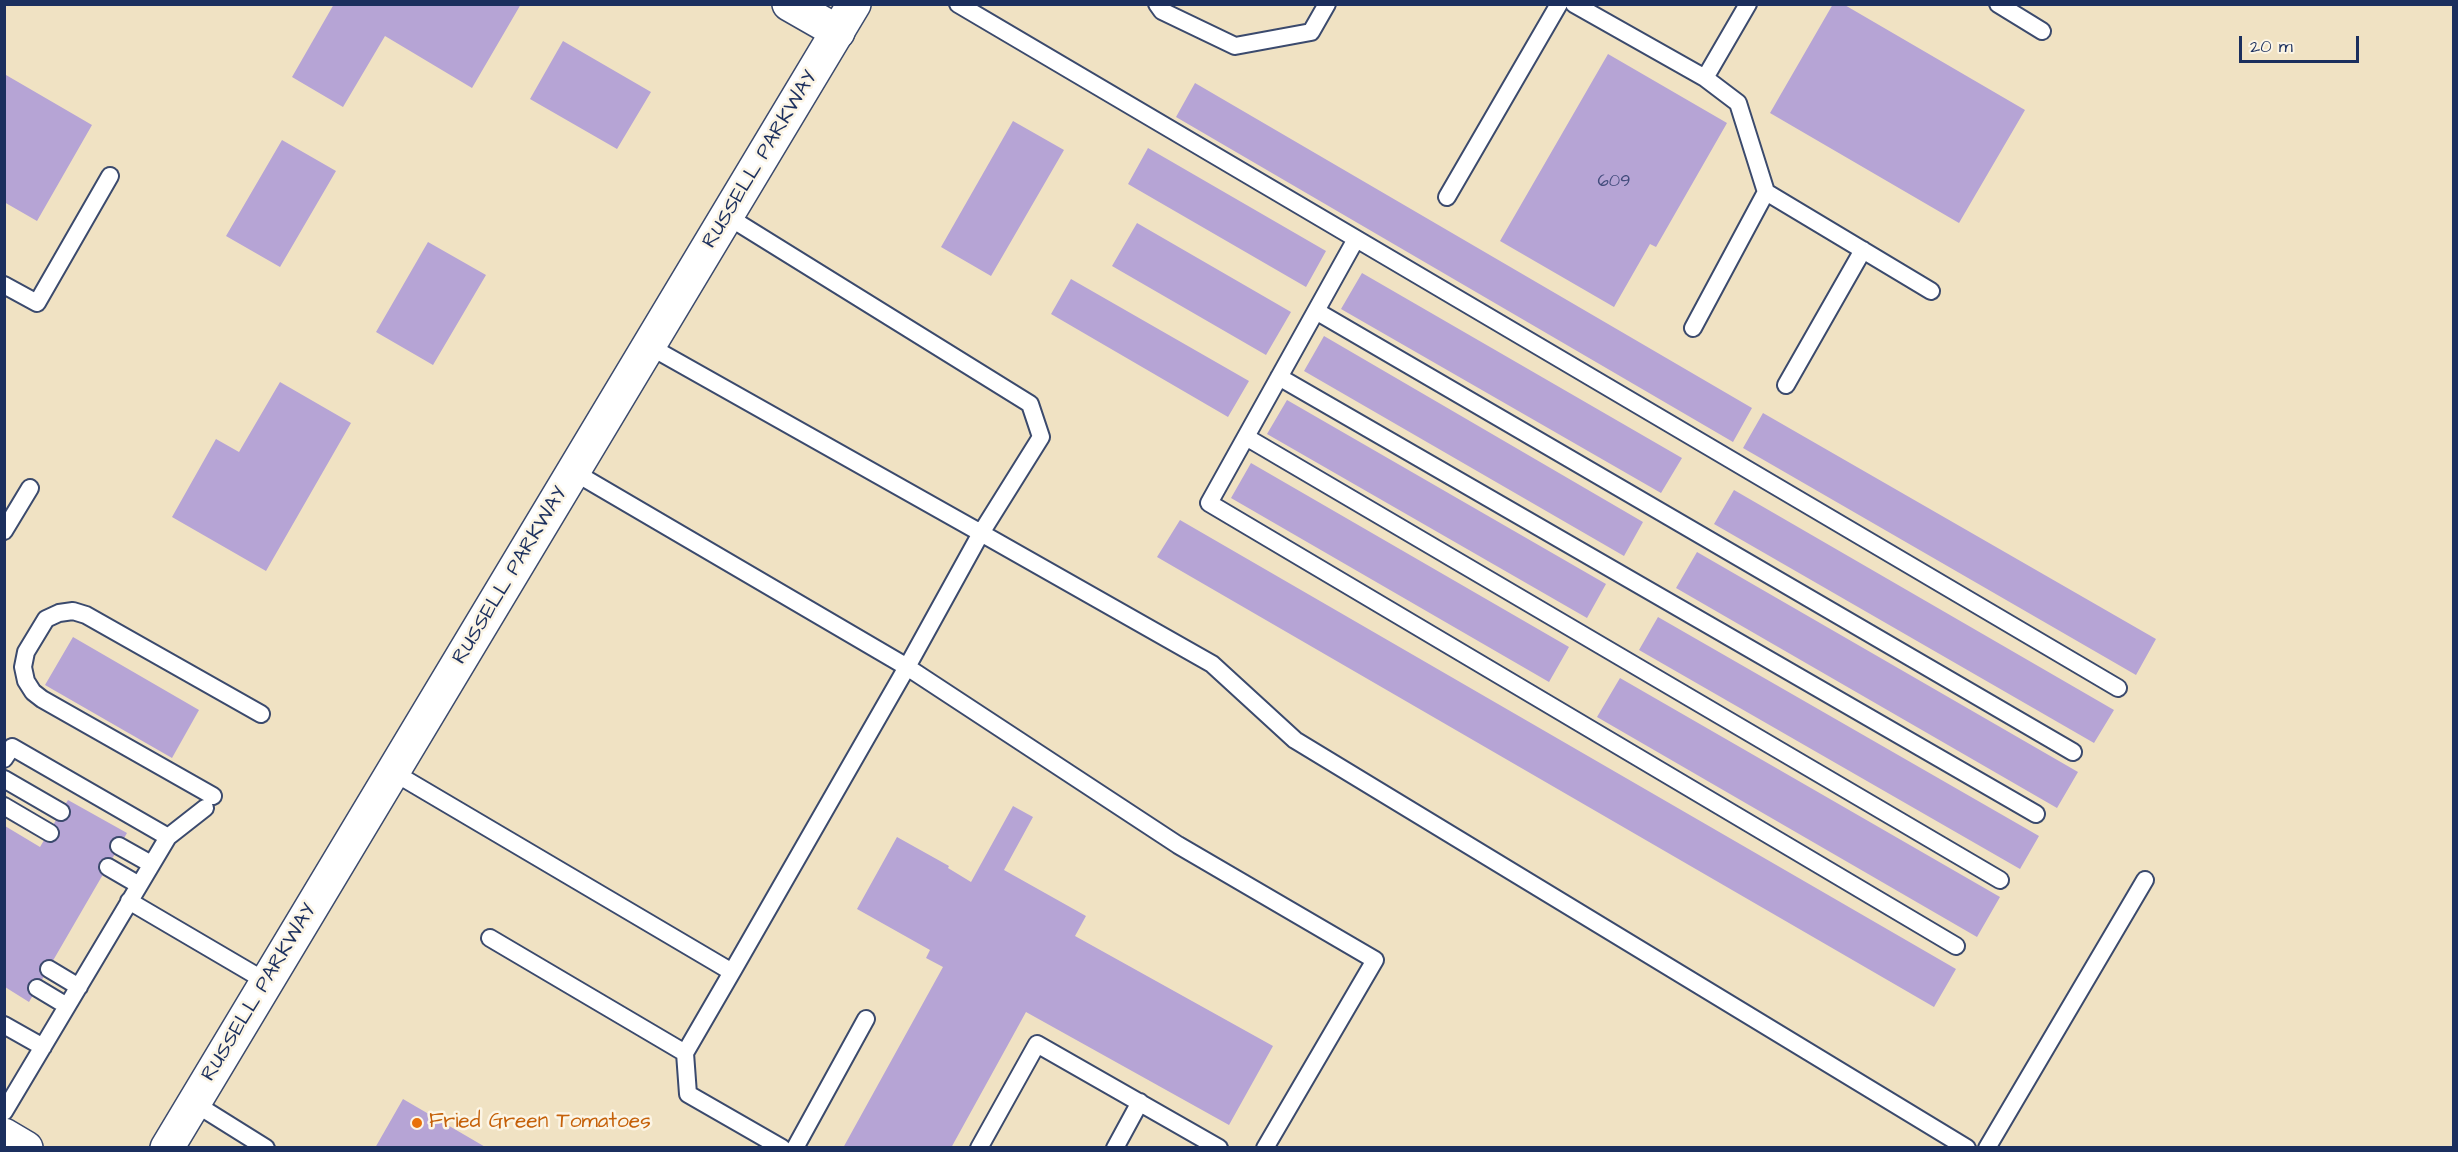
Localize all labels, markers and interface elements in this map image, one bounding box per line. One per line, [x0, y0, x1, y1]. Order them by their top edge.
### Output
scale bar [2242, 24, 2362, 62]
text: 20 m [2250, 34, 2293, 59]
street label: RUSSELL PARKWAY [698, 67, 824, 253]
house number: 609 [1598, 171, 1630, 193]
street label: RUSSELL PARKWAY [448, 483, 574, 669]
street label: RUSSELL PARKWAY [197, 900, 323, 1086]
place label: Fried Green Tomatoes [429, 1110, 651, 1136]
marker: Fried Green Tomatoes [410, 1116, 424, 1130]

